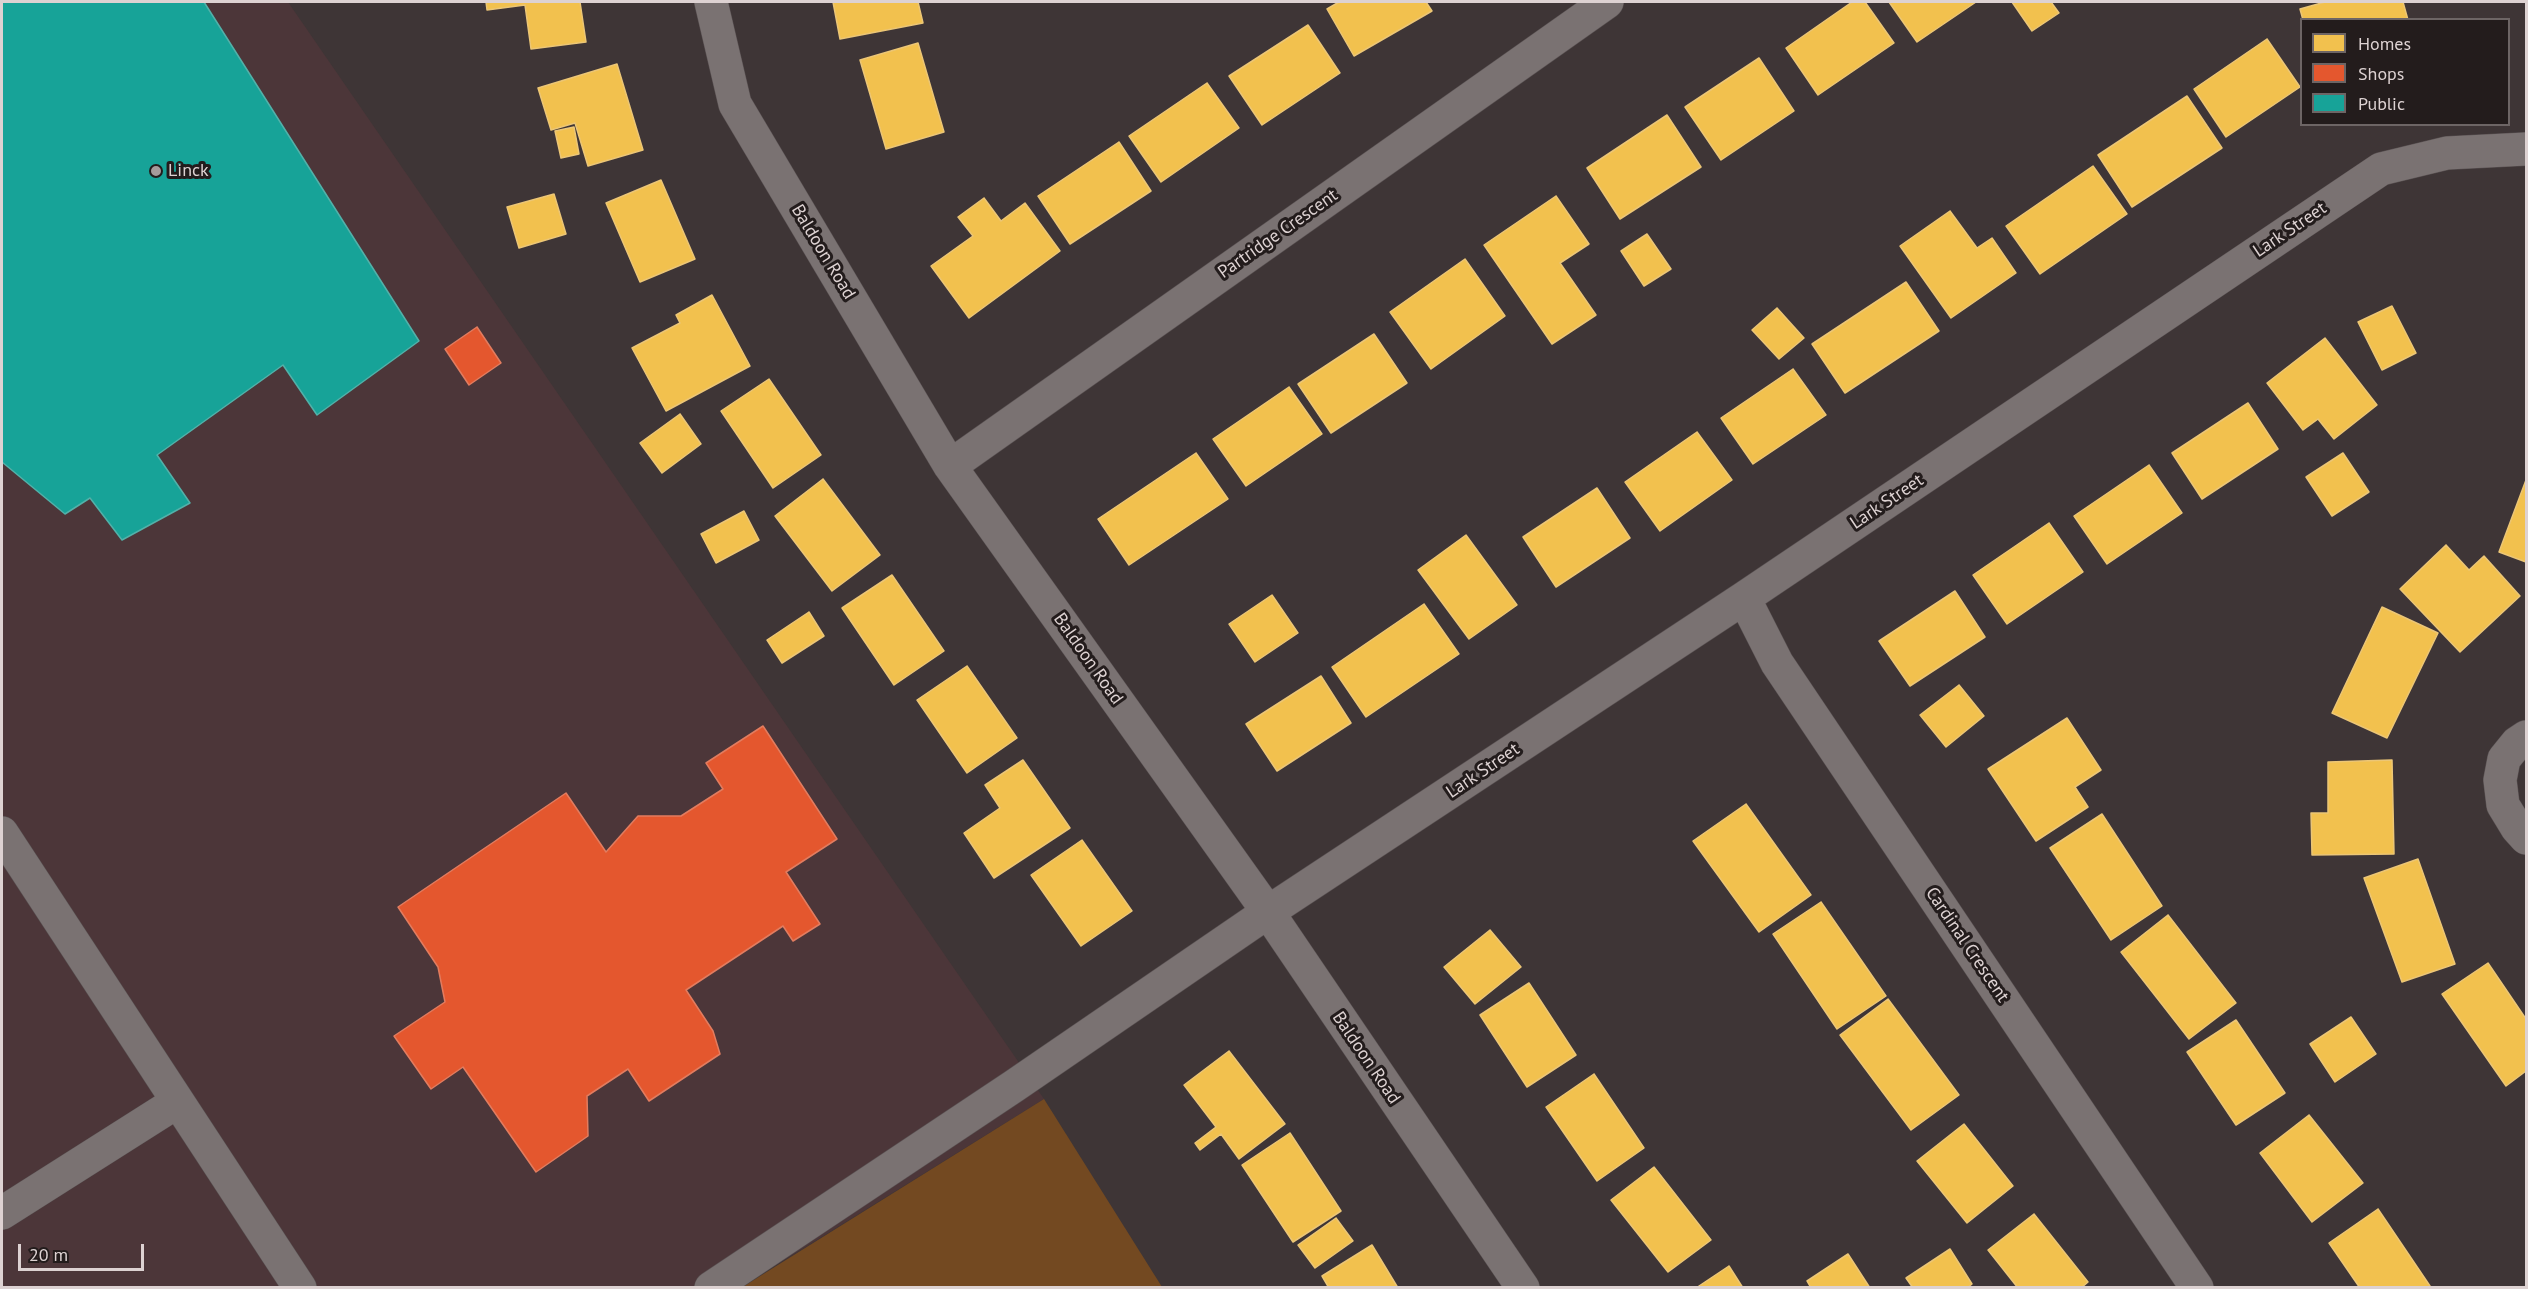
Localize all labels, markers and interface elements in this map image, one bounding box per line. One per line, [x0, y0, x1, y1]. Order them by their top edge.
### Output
legend [2300, 18, 2510, 126]
text: Homes [2358, 32, 2411, 55]
text: Shops [2358, 62, 2404, 85]
text: Public [2358, 92, 2405, 115]
place label: Linck [168, 160, 209, 182]
marker: Linck [149, 164, 163, 178]
street label: Partridge Crescent [1214, 185, 1342, 283]
street label: Lark Street [2249, 198, 2331, 262]
street label: Baldoon Road [786, 201, 860, 303]
street label: Lark Street [1846, 470, 1928, 534]
street label: Baldoon Road [1049, 609, 1127, 709]
street label: Lark Street [1442, 739, 1524, 803]
street label: Cardinal Crescent [1921, 883, 2013, 1007]
street label: Baldoon Road [1327, 1008, 1405, 1108]
scale bar [21, 1232, 147, 1270]
text: 20 m [29, 1243, 68, 1266]

